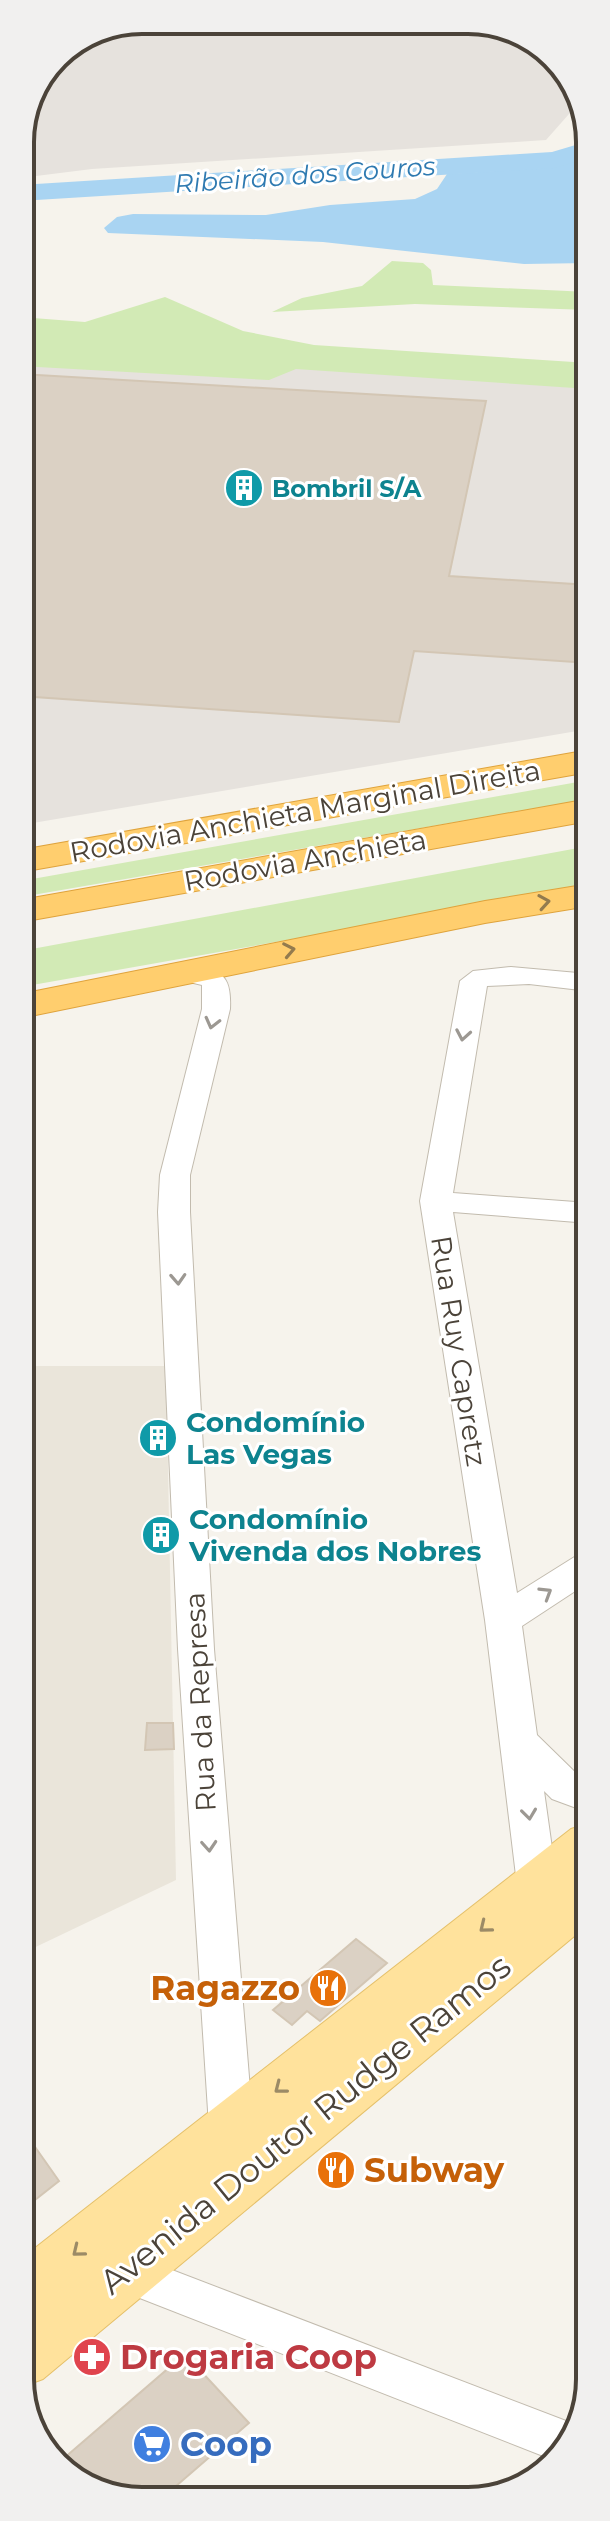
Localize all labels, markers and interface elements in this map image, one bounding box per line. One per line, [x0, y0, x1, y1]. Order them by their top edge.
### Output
water label: Ribeirão dos Couros [174, 150, 437, 200]
building icon: Bombril S/A [223, 467, 265, 509]
place label: Bombril S/A [272, 474, 422, 503]
street label: Rodovia Anchieta Marginal Direita [67, 753, 543, 869]
street label: Rodovia Anchieta [181, 822, 429, 898]
one-way arrow [538, 894, 551, 911]
one-way arrow [282, 943, 296, 960]
one-way arrow [204, 1016, 221, 1030]
one-way arrow [456, 1028, 473, 1042]
street label: Rua Ruy Capretz [424, 1233, 494, 1469]
one-way arrow [170, 1273, 187, 1286]
place label: Condomínio Las Vegas [186, 1405, 365, 1471]
building icon: Condomínio Las Vegas [137, 1417, 179, 1459]
place label: Condomínio Vivenda dos Nobres [188, 1502, 481, 1568]
building icon: Condomínio Vivenda dos Nobres [140, 1514, 182, 1556]
one-way arrow [537, 1587, 552, 1602]
street label: Rua da Represa [177, 1591, 223, 1813]
one-way arrow [520, 1807, 537, 1821]
one-way arrow [200, 1840, 217, 1853]
one-way arrow [479, 1917, 494, 1932]
street label: Avenida Doutor Rudge Ramos [91, 1945, 519, 2303]
place label: Ragazzo [150, 1967, 300, 2009]
restaurant icon: Ragazzo [307, 1967, 349, 2009]
one-way arrow [275, 2078, 289, 2093]
restaurant icon: Subway [315, 2149, 357, 2191]
place label: Subway [364, 2149, 505, 2191]
one-way arrow [72, 2241, 87, 2255]
pharmacy icon: Drogaria Coop [71, 2336, 113, 2378]
place label: Drogaria Coop [120, 2336, 377, 2378]
supermarket icon: Coop [131, 2423, 173, 2465]
place label: Coop [180, 2423, 272, 2465]

